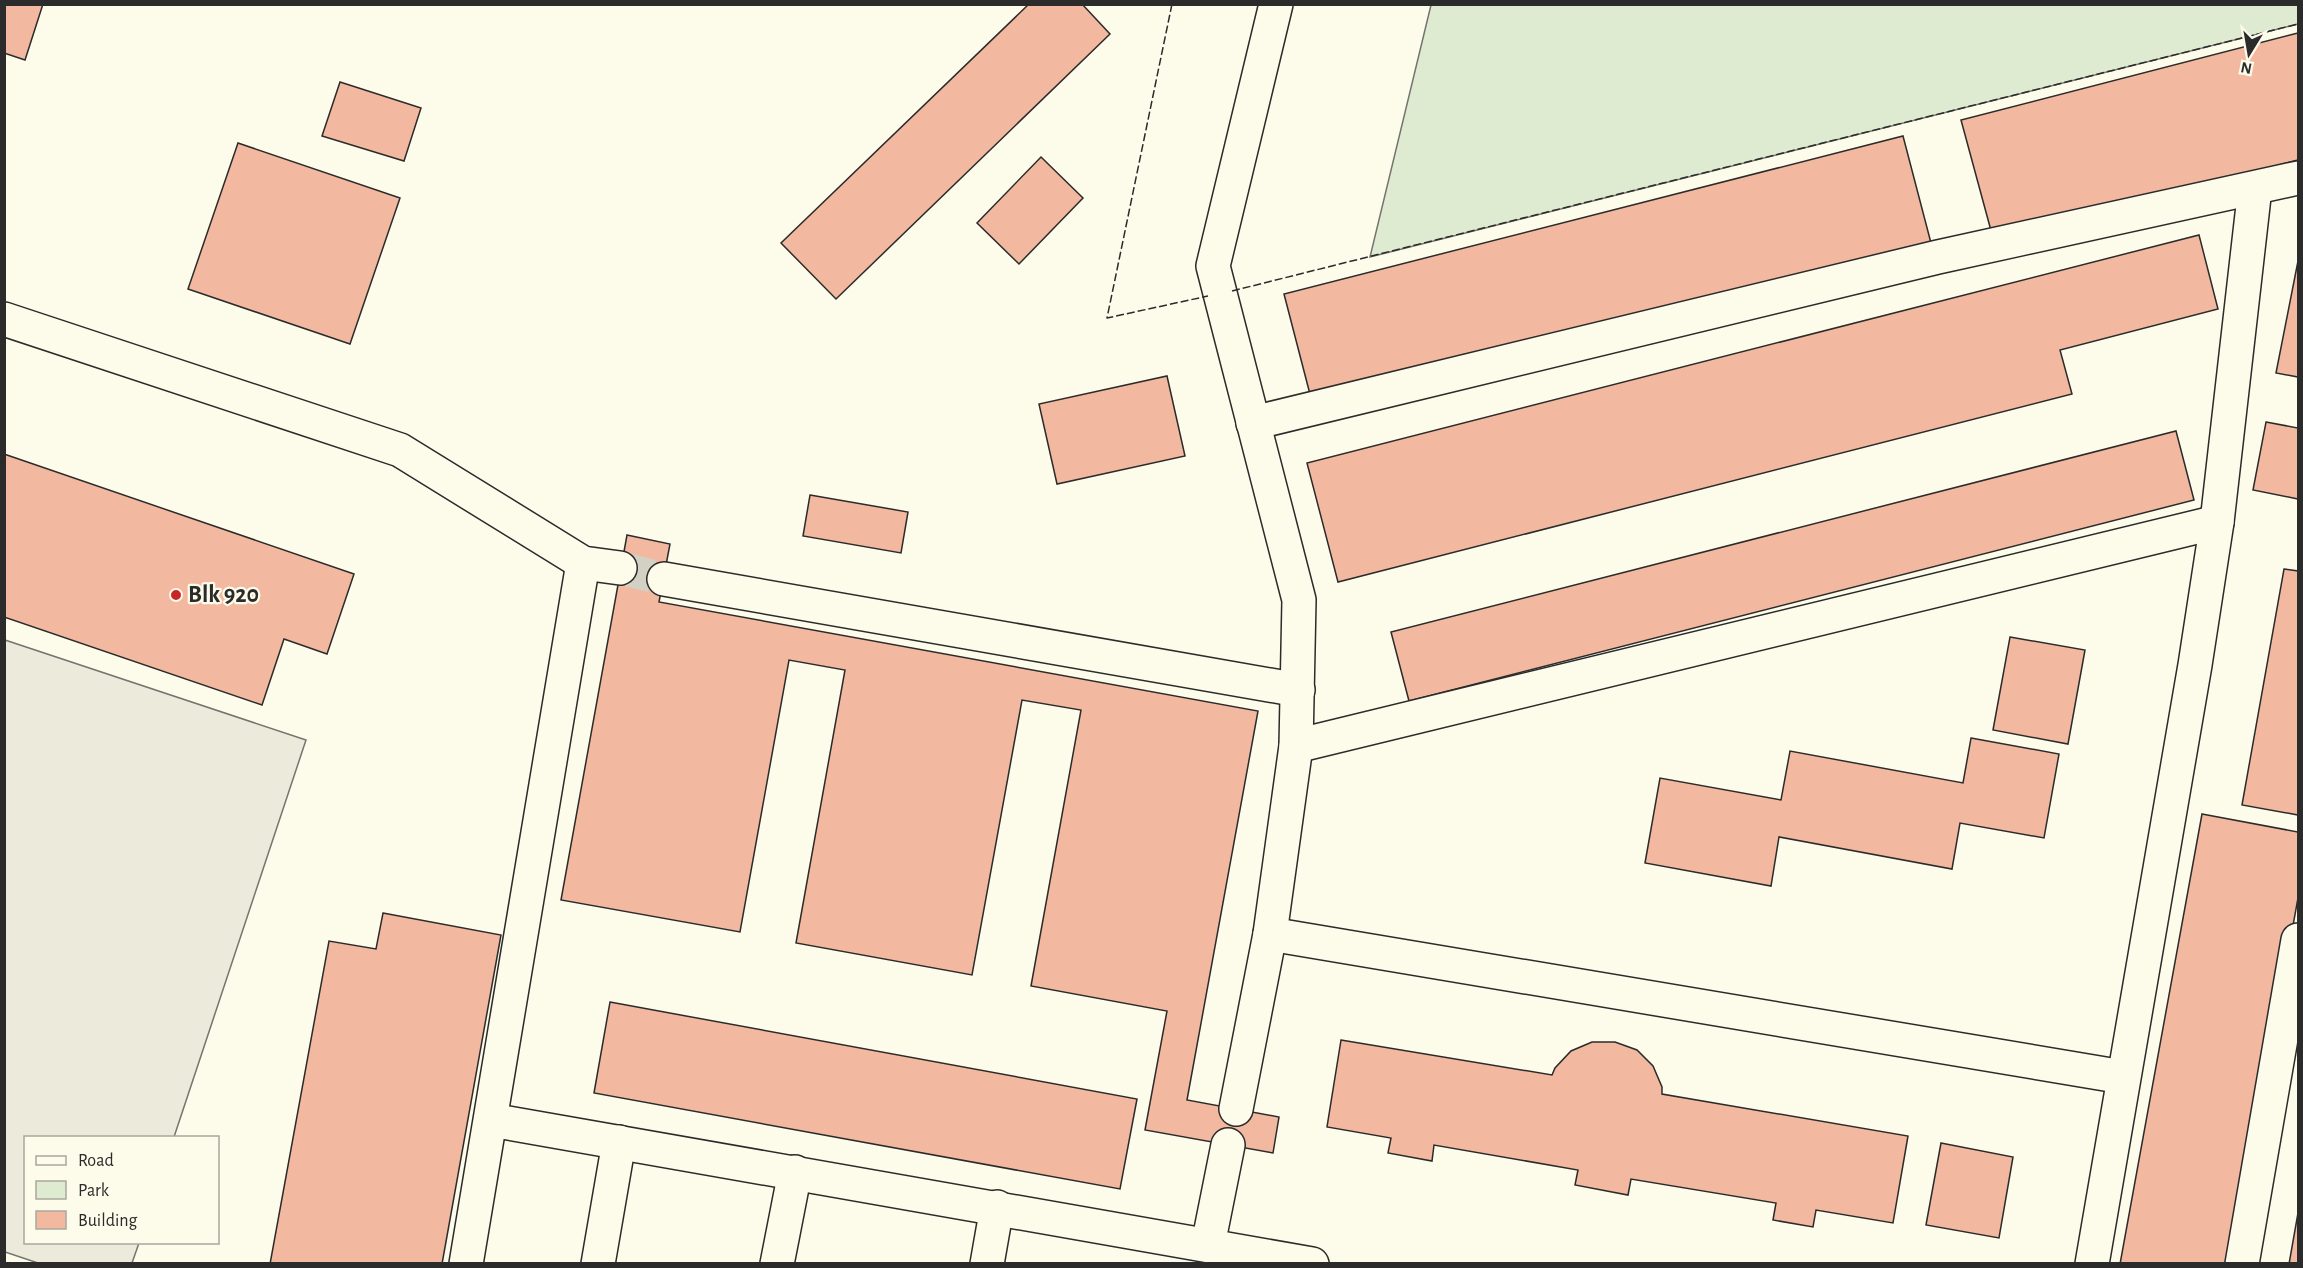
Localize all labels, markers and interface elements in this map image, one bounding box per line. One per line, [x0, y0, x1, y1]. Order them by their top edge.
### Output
north arrow [2219, 24, 2279, 84]
text: N [2239, 59, 2253, 77]
place label: Blk 920 [188, 583, 259, 607]
marker: Blk 920 [169, 588, 183, 602]
legend [24, 1136, 219, 1244]
text: Road [78, 1152, 114, 1170]
text: Park [78, 1182, 110, 1200]
text: Building [78, 1212, 138, 1230]

